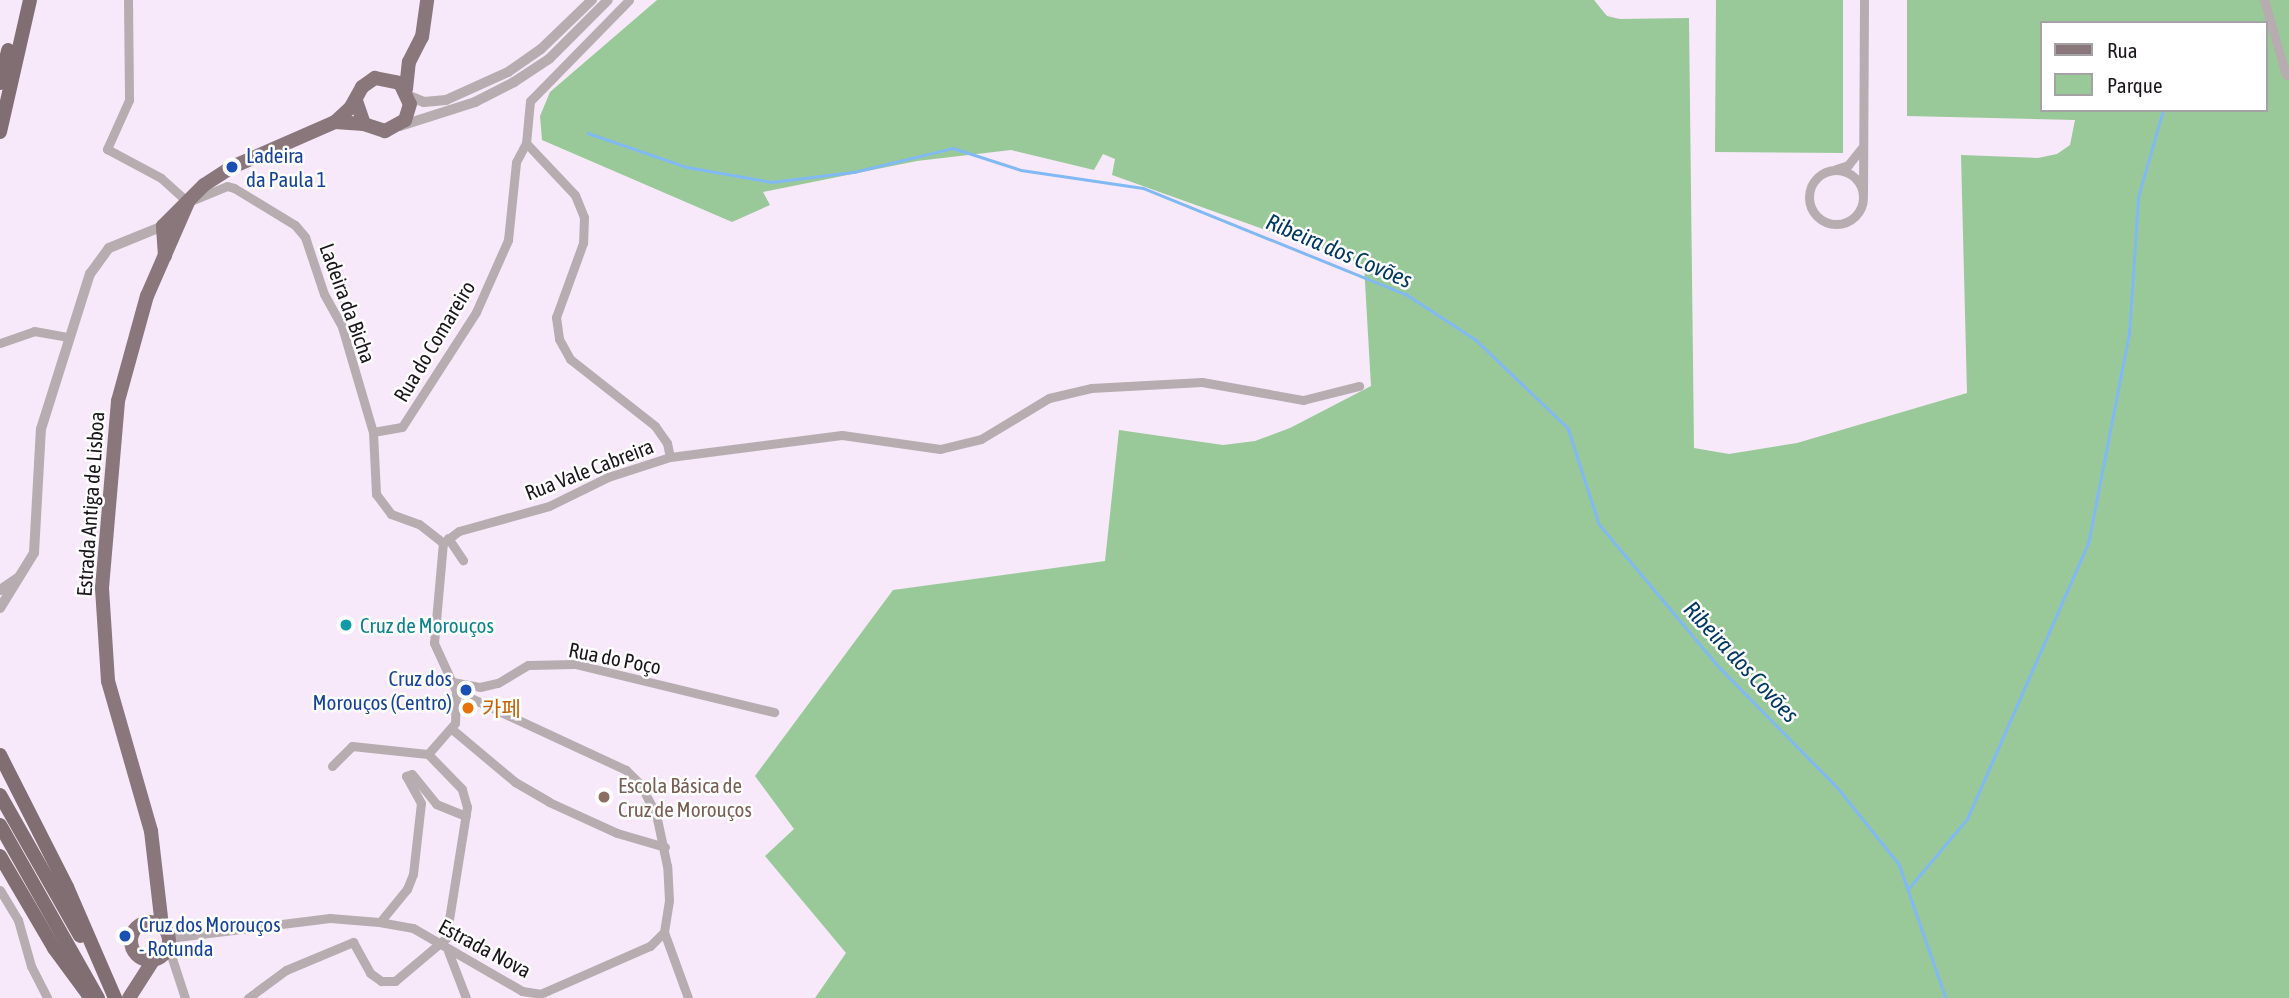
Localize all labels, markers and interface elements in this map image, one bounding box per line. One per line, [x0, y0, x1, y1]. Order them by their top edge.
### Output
legend [2040, 21, 2268, 112]
text: Rua [2107, 38, 2137, 62]
text: Parque [2107, 73, 2162, 97]
place label: Ladeira da Paula 1 [246, 142, 326, 192]
marker: Ladeira da Paula 1 [224, 159, 240, 175]
water label: Ribeira dos Covões [1262, 208, 1416, 294]
street label: Ladeira da Bicha [315, 240, 381, 366]
street label: Rua do Comareiro [388, 276, 480, 406]
street label: Estrada Antiga de Lisboa [71, 411, 109, 597]
street label: Rua Vale Cabreira [521, 433, 657, 505]
water label: Ribeira dos Covões [1678, 596, 1804, 728]
place label: Cruz de Morouços [360, 612, 494, 638]
marker: Cruz de Morouços [338, 617, 354, 633]
street label: Rua do Poço [567, 637, 663, 679]
place label: Cruz dos Morouços (Centro) [313, 665, 452, 715]
marker: Cruz dos Morouços (Centro) [458, 682, 474, 698]
place label: 카페 [482, 695, 521, 721]
marker: 카페 [460, 700, 476, 716]
place label: Escola Básica de Cruz de Morouços [618, 772, 752, 822]
marker: Escola Básica de Cruz de Morouços [596, 789, 612, 805]
place label: Cruz dos Morouços - Rotunda [139, 911, 281, 961]
street label: Estrada Nova [435, 913, 535, 983]
marker: Cruz dos Morouços - Rotunda [117, 928, 133, 944]

